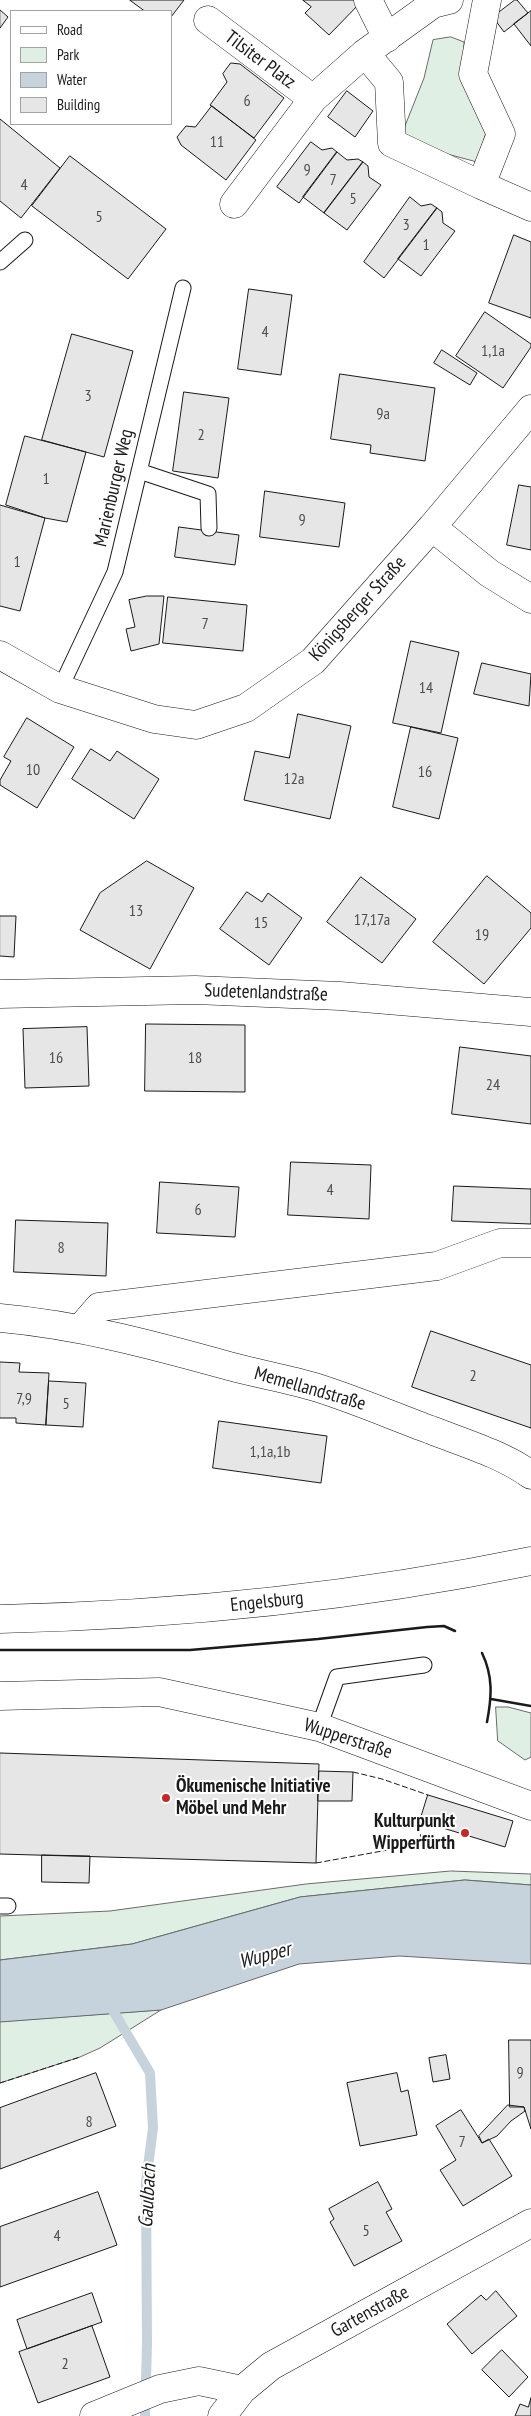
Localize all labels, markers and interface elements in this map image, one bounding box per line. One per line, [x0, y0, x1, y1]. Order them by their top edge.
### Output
legend [10, 10, 172, 125]
text: Road [57, 20, 83, 39]
street label: Tilsiter Platz [220, 26, 300, 94]
text: Park [57, 45, 79, 64]
text: Water [57, 70, 87, 89]
house number: 6 [243, 91, 251, 111]
text: Building [57, 95, 100, 114]
house number: 11 [210, 132, 224, 152]
house number: 9 [303, 160, 311, 180]
house number: 7 [329, 170, 337, 190]
house number: 4 [20, 175, 28, 195]
house number: 5 [349, 189, 357, 209]
house number: 5 [95, 207, 103, 227]
house number: 3 [402, 215, 410, 235]
house number: 1 [422, 235, 430, 255]
house number: 4 [261, 322, 269, 342]
house number: 1,1a [481, 341, 505, 361]
house number: 3 [84, 386, 92, 406]
house number: 9a [376, 404, 390, 424]
house number: 2 [197, 425, 205, 445]
street label: Marienburger Weg [89, 427, 139, 549]
house number: 1 [42, 469, 50, 489]
house number: 9 [298, 510, 306, 530]
house number: 1 [13, 552, 21, 572]
street label: Königsberger Straße [305, 552, 411, 666]
house number: 7 [201, 614, 209, 634]
house number: 14 [419, 678, 433, 698]
house number: 10 [26, 760, 40, 780]
house number: 16 [418, 762, 432, 782]
house number: 12a [284, 769, 304, 789]
house number: 13 [129, 901, 143, 921]
house number: 17,17a [354, 910, 390, 930]
house number: 15 [254, 913, 268, 933]
house number: 19 [475, 925, 489, 945]
street label: Sudetenlandstraße [204, 979, 328, 1007]
house number: 16 [49, 1048, 63, 1068]
house number: 18 [188, 1048, 202, 1068]
house number: 24 [486, 1075, 500, 1095]
house number: 4 [326, 1180, 334, 1200]
house number: 6 [194, 1200, 202, 1220]
house number: 8 [57, 1238, 65, 1258]
street label: Memellandstraße [252, 1362, 368, 1416]
house number: 2 [469, 1366, 477, 1386]
house number: 7,9 [16, 1389, 32, 1409]
house number: 5 [62, 1394, 70, 1414]
house number: 1,1a,1b [250, 1442, 290, 1462]
street label: Engelsburg [229, 1587, 305, 1617]
street label: Wupperstraße [301, 1714, 395, 1764]
place label: Ökumenische Initiative Möbel und Mehr [176, 1776, 331, 1820]
marker: Ökumenische Initiative Möbel und Mehr [160, 1792, 172, 1804]
place label: Kulturpunkt Wipperfürth [373, 1811, 455, 1855]
marker: Kulturpunkt Wipperfürth [459, 1827, 471, 1839]
water label: Wupper [237, 1938, 293, 1974]
house number: 9 [516, 2063, 524, 2083]
house number: 8 [85, 2112, 93, 2132]
house number: 7 [458, 2132, 466, 2152]
water label: Gaulbach [134, 2164, 162, 2228]
house number: 5 [362, 2221, 370, 2241]
house number: 4 [53, 2226, 61, 2246]
street label: Gartenstraße [327, 2281, 413, 2343]
house number: 2 [61, 2354, 69, 2374]

